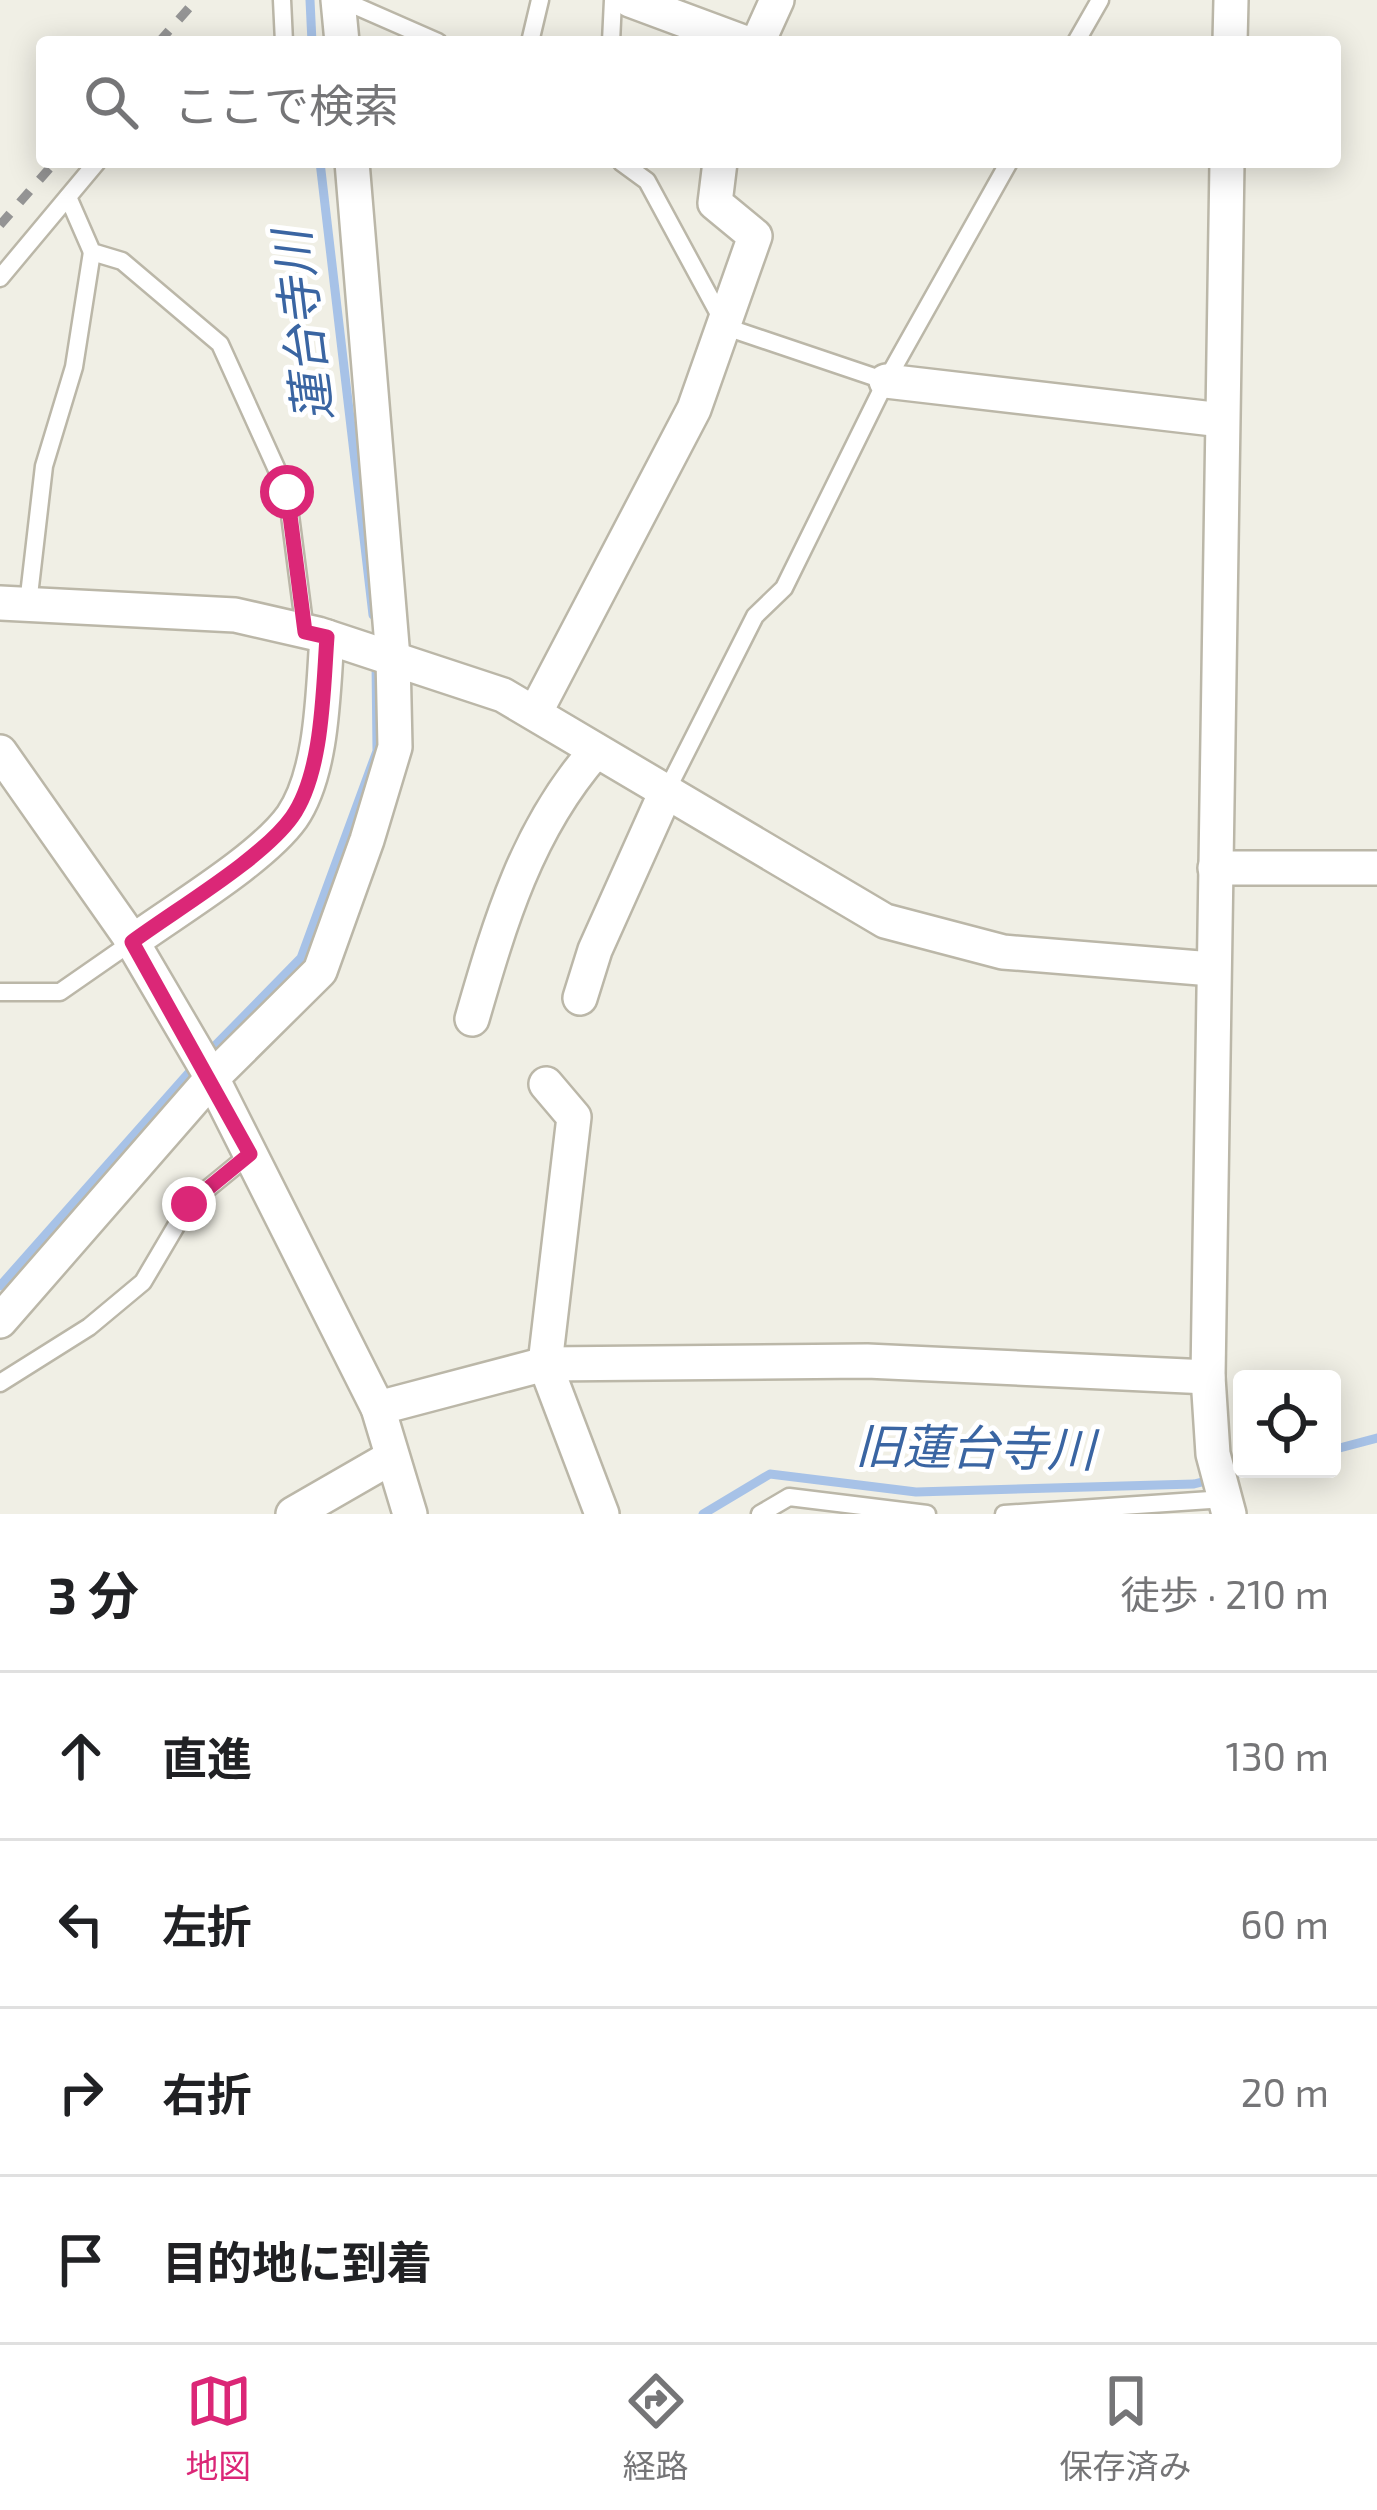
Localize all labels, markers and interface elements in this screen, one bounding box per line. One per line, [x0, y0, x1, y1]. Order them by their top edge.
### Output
search box [36, 36, 1341, 168]
icon: search [78, 69, 144, 135]
text: ここで検索 [174, 77, 399, 131]
water label: 蓮台寺川 [260, 222, 341, 425]
route start [260, 465, 314, 519]
route end [162, 1177, 216, 1231]
map controls [1233, 1370, 1341, 1478]
button: locate [1233, 1370, 1341, 1478]
water label: 旧蓮台寺川 [855, 1415, 1101, 1477]
text: 3 分 [48, 1563, 139, 1624]
text: 徒歩 · 210 m [1121, 1570, 1329, 1617]
icon: ahead [48, 1723, 114, 1789]
text: 直進 [162, 1730, 252, 1784]
text: 130 m [1225, 1732, 1329, 1779]
icon: left [48, 1891, 114, 1957]
text: 左折 [162, 1898, 252, 1952]
text: 60 m [1240, 1900, 1329, 1947]
icon: right [48, 2059, 114, 2125]
text: 右折 [162, 2066, 252, 2120]
text: 20 m [1241, 2068, 1329, 2115]
icon: arrive [48, 2227, 114, 2293]
text: 目的地に到着 [162, 2234, 432, 2288]
tab: 地図 [186, 2368, 252, 2488]
tab: 経路 [623, 2368, 689, 2488]
tab: 保存済み [1060, 2368, 1192, 2488]

